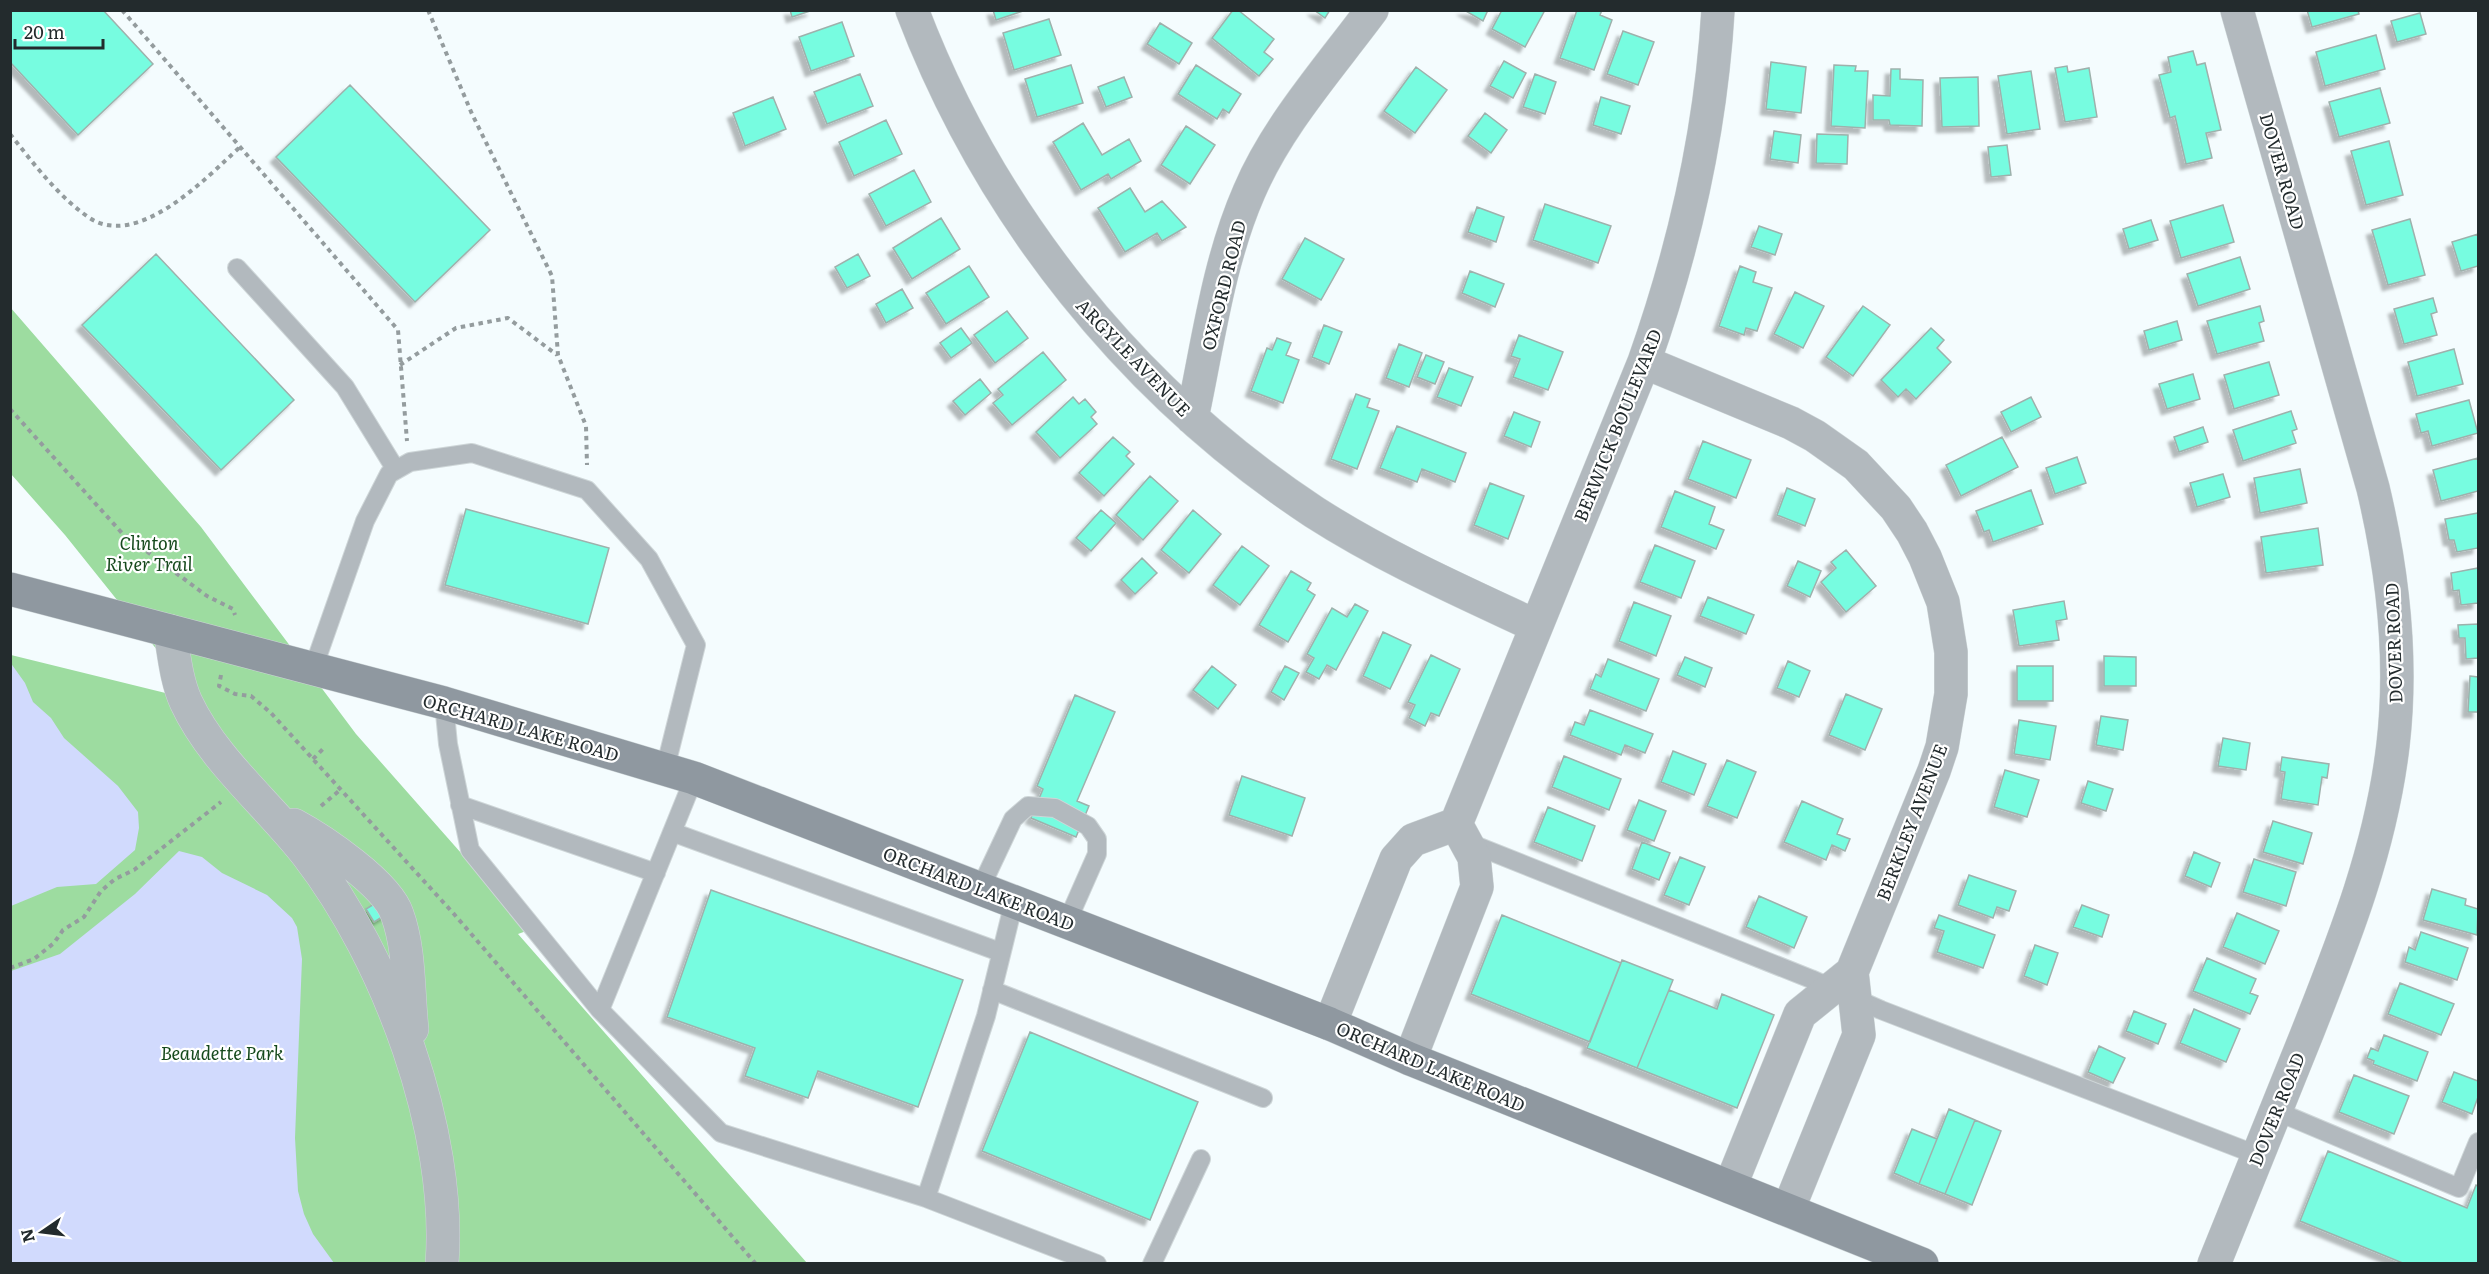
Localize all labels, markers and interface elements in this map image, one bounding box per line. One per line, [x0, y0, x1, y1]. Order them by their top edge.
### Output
scale bar [15, 12, 104, 50]
text: 20 m [24, 18, 65, 45]
street label: DOVER ROAD [2253, 109, 2313, 233]
street label: OXFORD ROAD [1194, 217, 1252, 353]
street label: ARGYLE AVENUE [1070, 292, 1198, 422]
street label: BERWICK BOULEVARD [1566, 324, 1668, 526]
park label: Clinton River Trail [105, 529, 194, 577]
street label: DOVER ROAD [2377, 582, 2409, 704]
street label: ORCHARD LAKE ROAD [420, 686, 622, 768]
street label: BERKLEY AVENUE [1869, 740, 1953, 904]
street label: ORCHARD LAKE ROAD [879, 839, 1079, 937]
street label: ORCHARD LAKE ROAD [1332, 1014, 1530, 1118]
park label: Beaudette Park [160, 1039, 284, 1066]
street label: DOVER ROAD [2241, 1048, 2311, 1170]
north arrow [12, 1202, 72, 1262]
text: N [13, 1226, 40, 1245]

